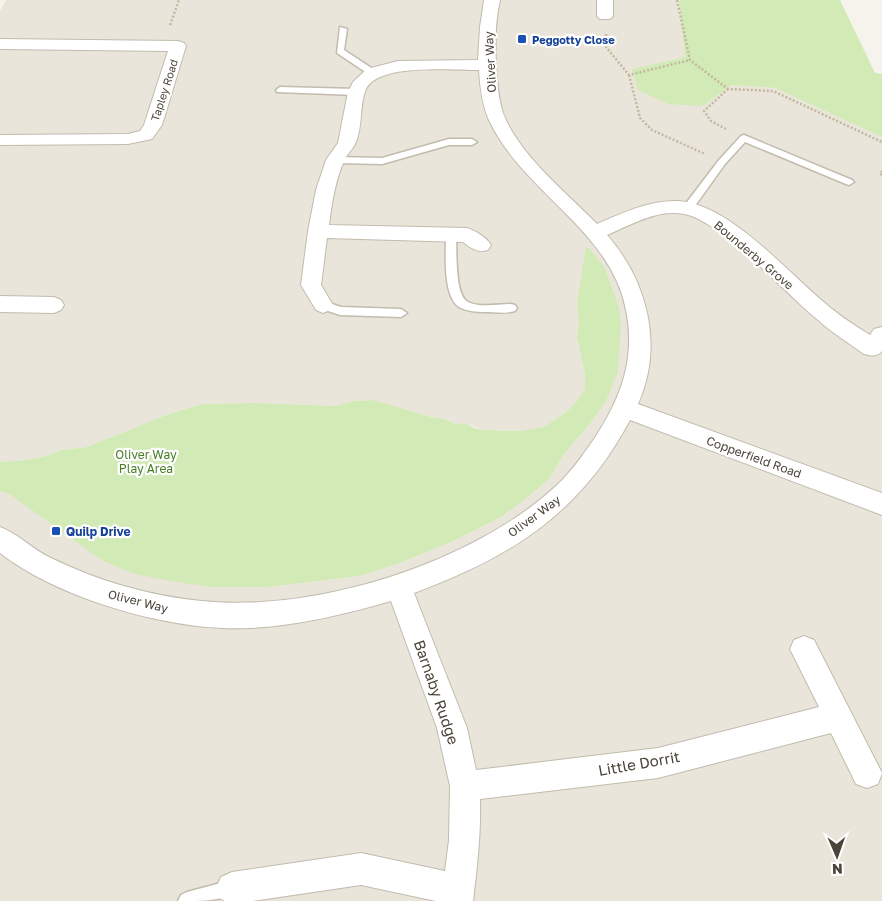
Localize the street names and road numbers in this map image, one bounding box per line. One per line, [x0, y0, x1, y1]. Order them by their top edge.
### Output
street label: Oliver Way [481, 31, 499, 93]
street label: Tapley Road [148, 57, 180, 123]
street label: Bounderby Grove [711, 217, 797, 293]
street label: Copperfield Road [704, 433, 804, 481]
street label: Oliver Way [505, 492, 563, 540]
street label: Oliver Way [106, 586, 170, 616]
street label: Barnaby Rudge [411, 637, 463, 747]
street label: Little Dorrit [597, 747, 681, 779]

